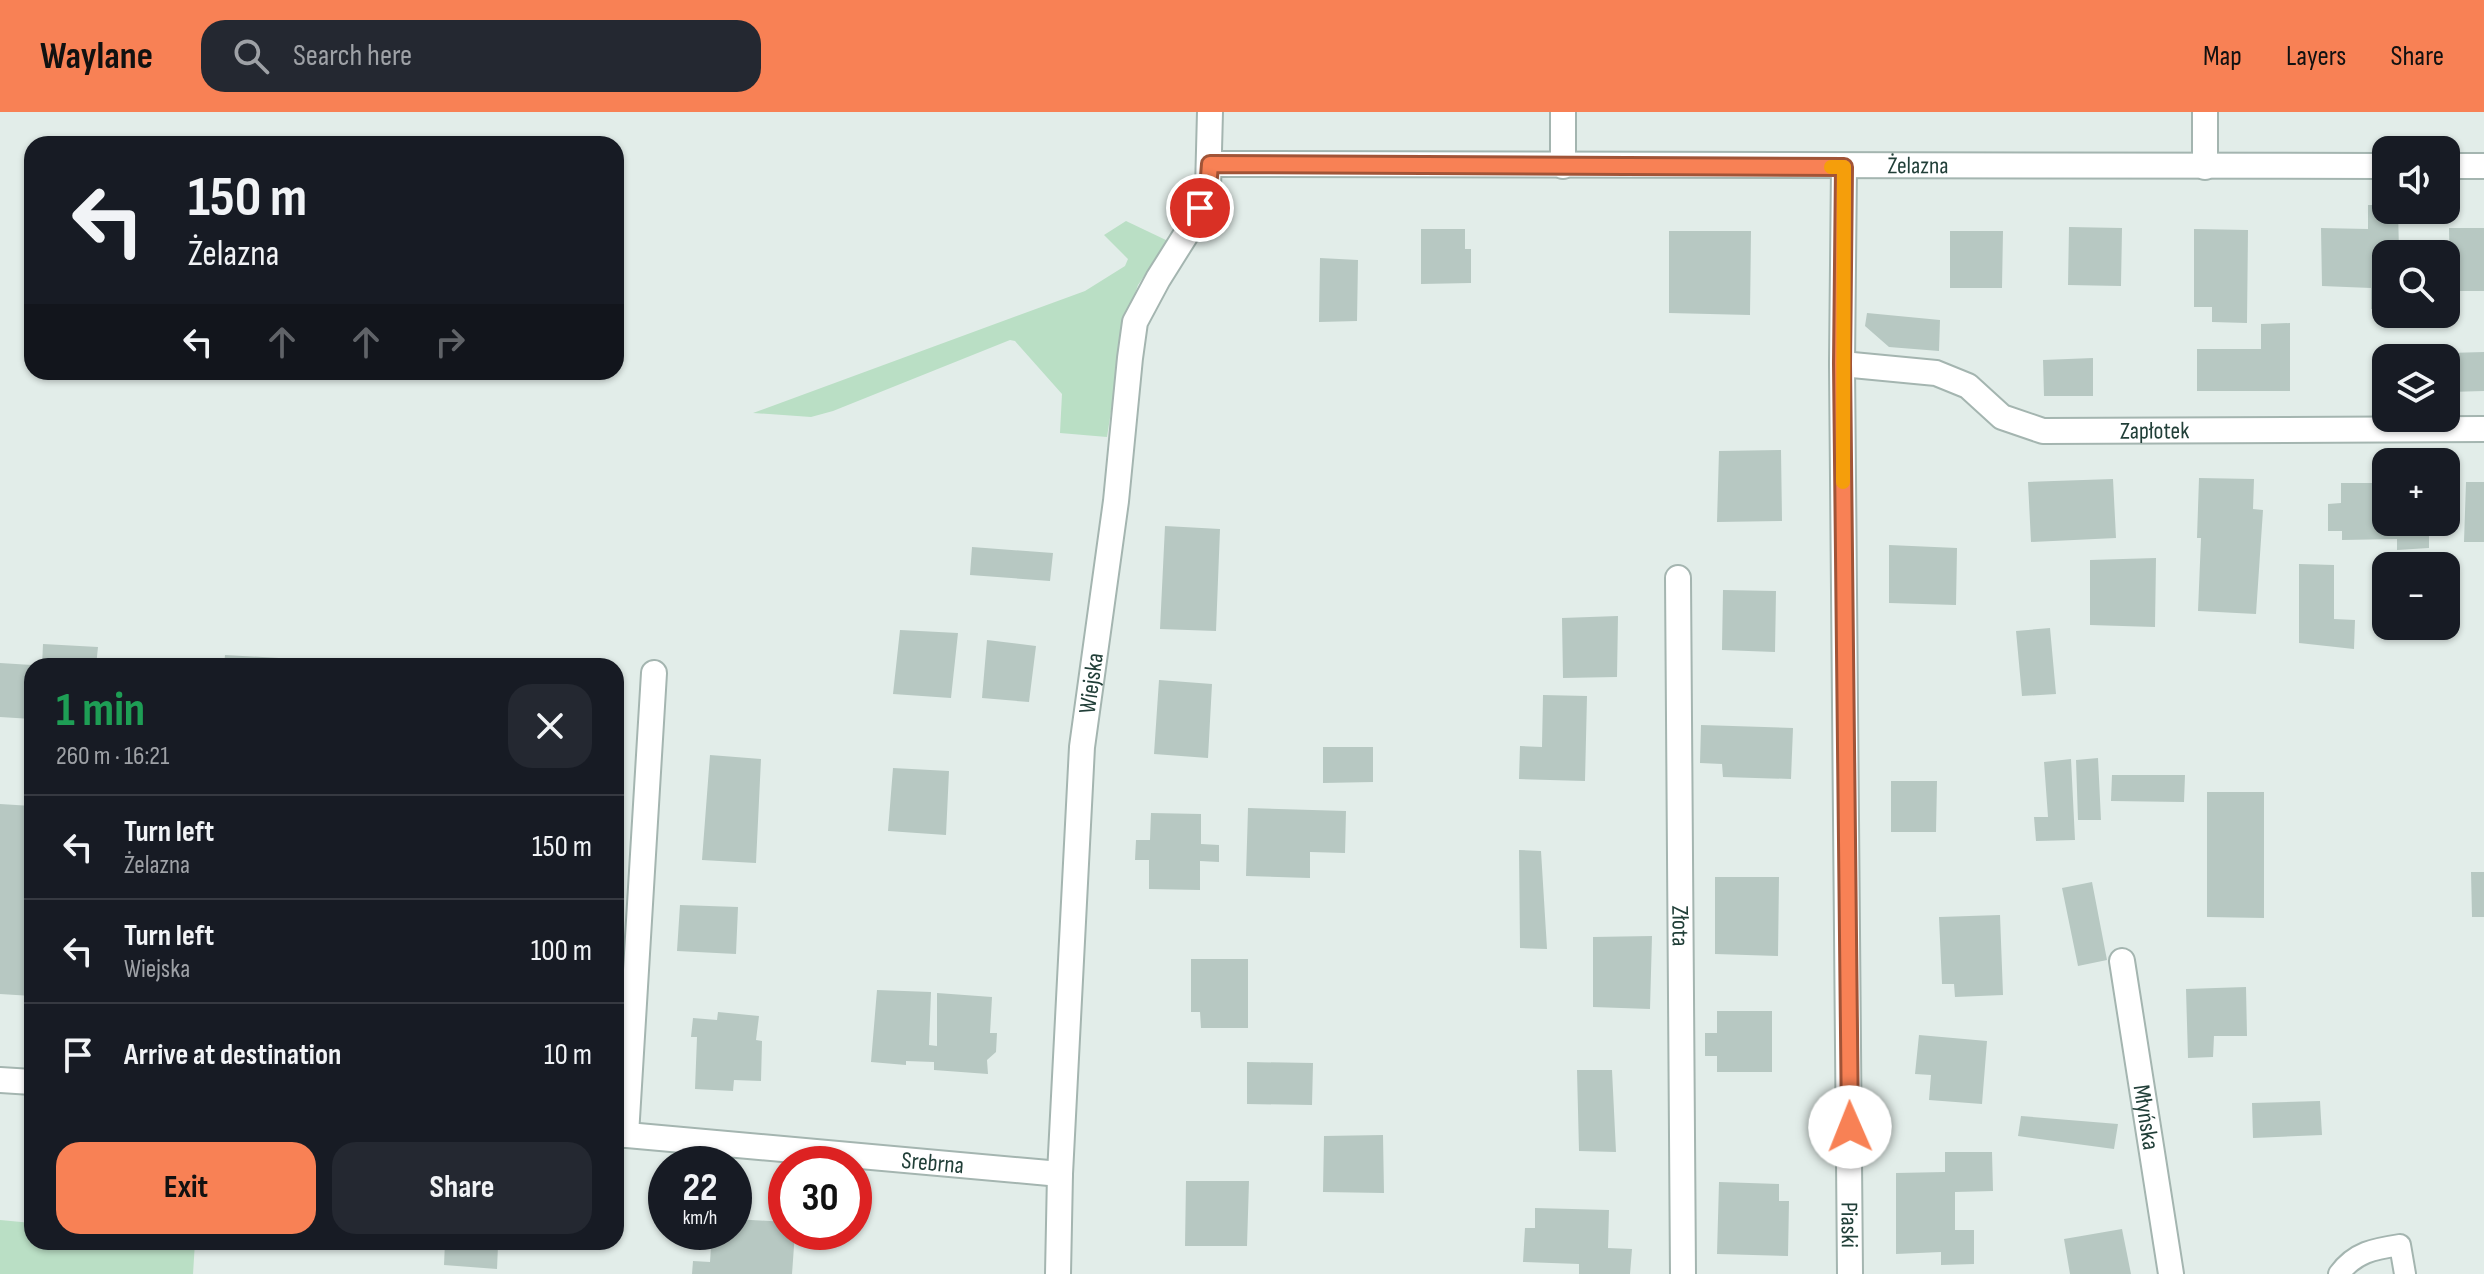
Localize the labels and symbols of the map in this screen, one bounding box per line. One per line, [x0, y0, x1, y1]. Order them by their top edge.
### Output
street label: Żelazna [1887, 151, 1949, 180]
pin [1166, 174, 1234, 242]
street label: Zapłotek [2120, 416, 2189, 446]
street label: Wiejska [1073, 651, 1110, 716]
street label: Złota [1665, 905, 1695, 947]
street label: Młyńska [2127, 1082, 2165, 1152]
position arrow [1808, 1085, 1892, 1169]
speed limit sign: 30 [768, 1146, 872, 1250]
street label: Srebrna [900, 1146, 965, 1180]
street label: Piaski [1834, 1202, 1864, 1248]

